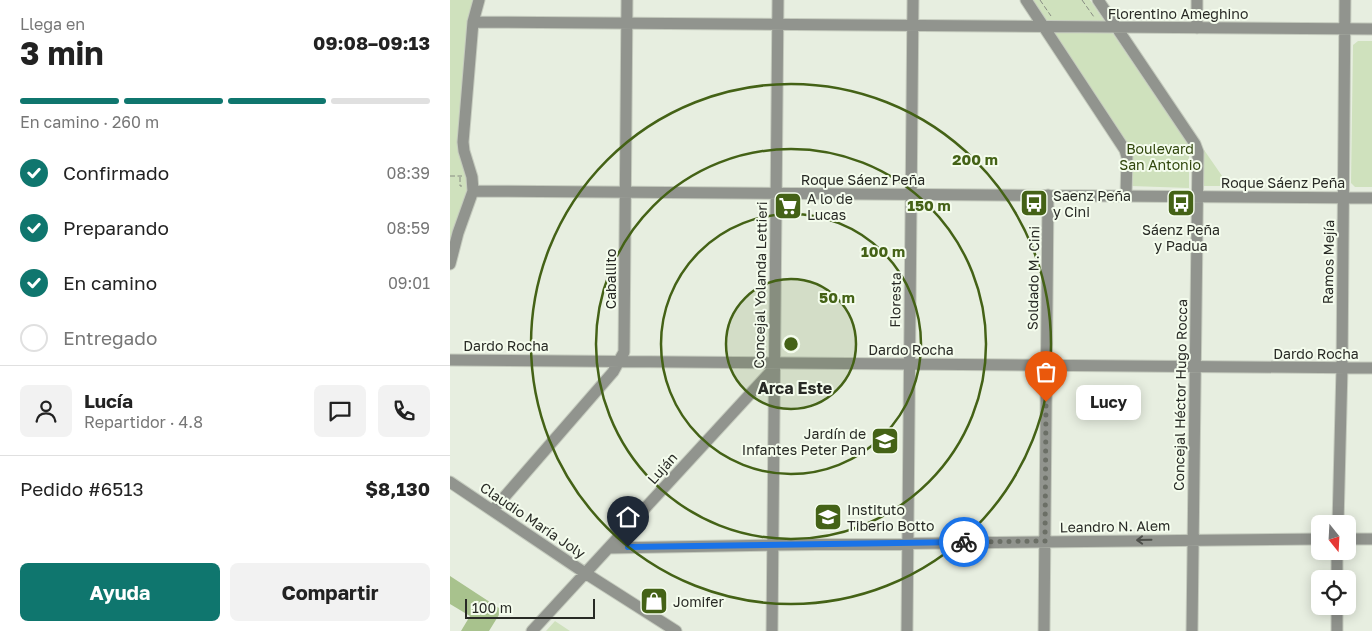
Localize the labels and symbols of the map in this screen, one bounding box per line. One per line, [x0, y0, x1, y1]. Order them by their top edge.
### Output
street label: Florentino Ameghino [1108, 5, 1248, 22]
park label: Boulevard San Antonio [1119, 140, 1201, 173]
text: 200 m [952, 150, 998, 168]
street label: Roque Sáenz Peña [801, 171, 925, 188]
street label: Roque Sáenz Peña [1221, 174, 1345, 191]
place label: Saenz Peña y Cini [1053, 187, 1131, 220]
bus stop icon: Saenz Peña y Cini [1019, 188, 1049, 218]
bus stop icon: Sáenz Peña y Padua [1166, 188, 1196, 218]
place label: A lo de Lucas [807, 190, 853, 223]
supermarket icon: A lo de Lucas [773, 191, 803, 221]
text: 150 m [907, 196, 951, 214]
street label: Concejal Yolanda Lettieri [750, 201, 770, 369]
street label: Ramos Mejía [1319, 220, 1337, 304]
place label: Sáenz Peña y Padua [1142, 221, 1220, 254]
street label: Soldado M. Cini [1024, 226, 1042, 330]
text: 100 m [861, 242, 905, 260]
street label: Caballito [602, 249, 619, 309]
street label: Floresta [886, 272, 904, 328]
text: 50 m [819, 288, 855, 306]
street label: Concejal Héctor Hugo Rocca [1170, 299, 1190, 491]
centre of rings [782, 335, 800, 353]
street label: Dardo Rocha [463, 337, 549, 354]
street label: Dardo Rocha [868, 341, 954, 358]
street label: Dardo Rocha [1273, 345, 1359, 362]
pin [1025, 351, 1067, 402]
district label: Arca Este [758, 378, 832, 398]
callout: Lucy [1076, 384, 1141, 420]
place label: Jardín de Infantes Peter Pan [742, 425, 866, 458]
school or university icon: Jardín de Infantes Peter Pan [870, 426, 900, 456]
street label: Luján [643, 449, 681, 487]
street label: Claudio María Joly [477, 478, 589, 562]
pin [607, 496, 649, 547]
place label: Instituto Tiberio Botto [847, 501, 935, 534]
school or university icon: Instituto Tiberio Botto [813, 502, 843, 532]
north arrow [1311, 515, 1356, 560]
courier [939, 517, 989, 567]
street label: Leandro N. Alem [1060, 517, 1170, 535]
one-way arrow [1137, 535, 1153, 545]
shop icon: Jomifer [639, 586, 669, 616]
place label: Jomifer [673, 593, 724, 610]
scale bar [465, 596, 595, 619]

